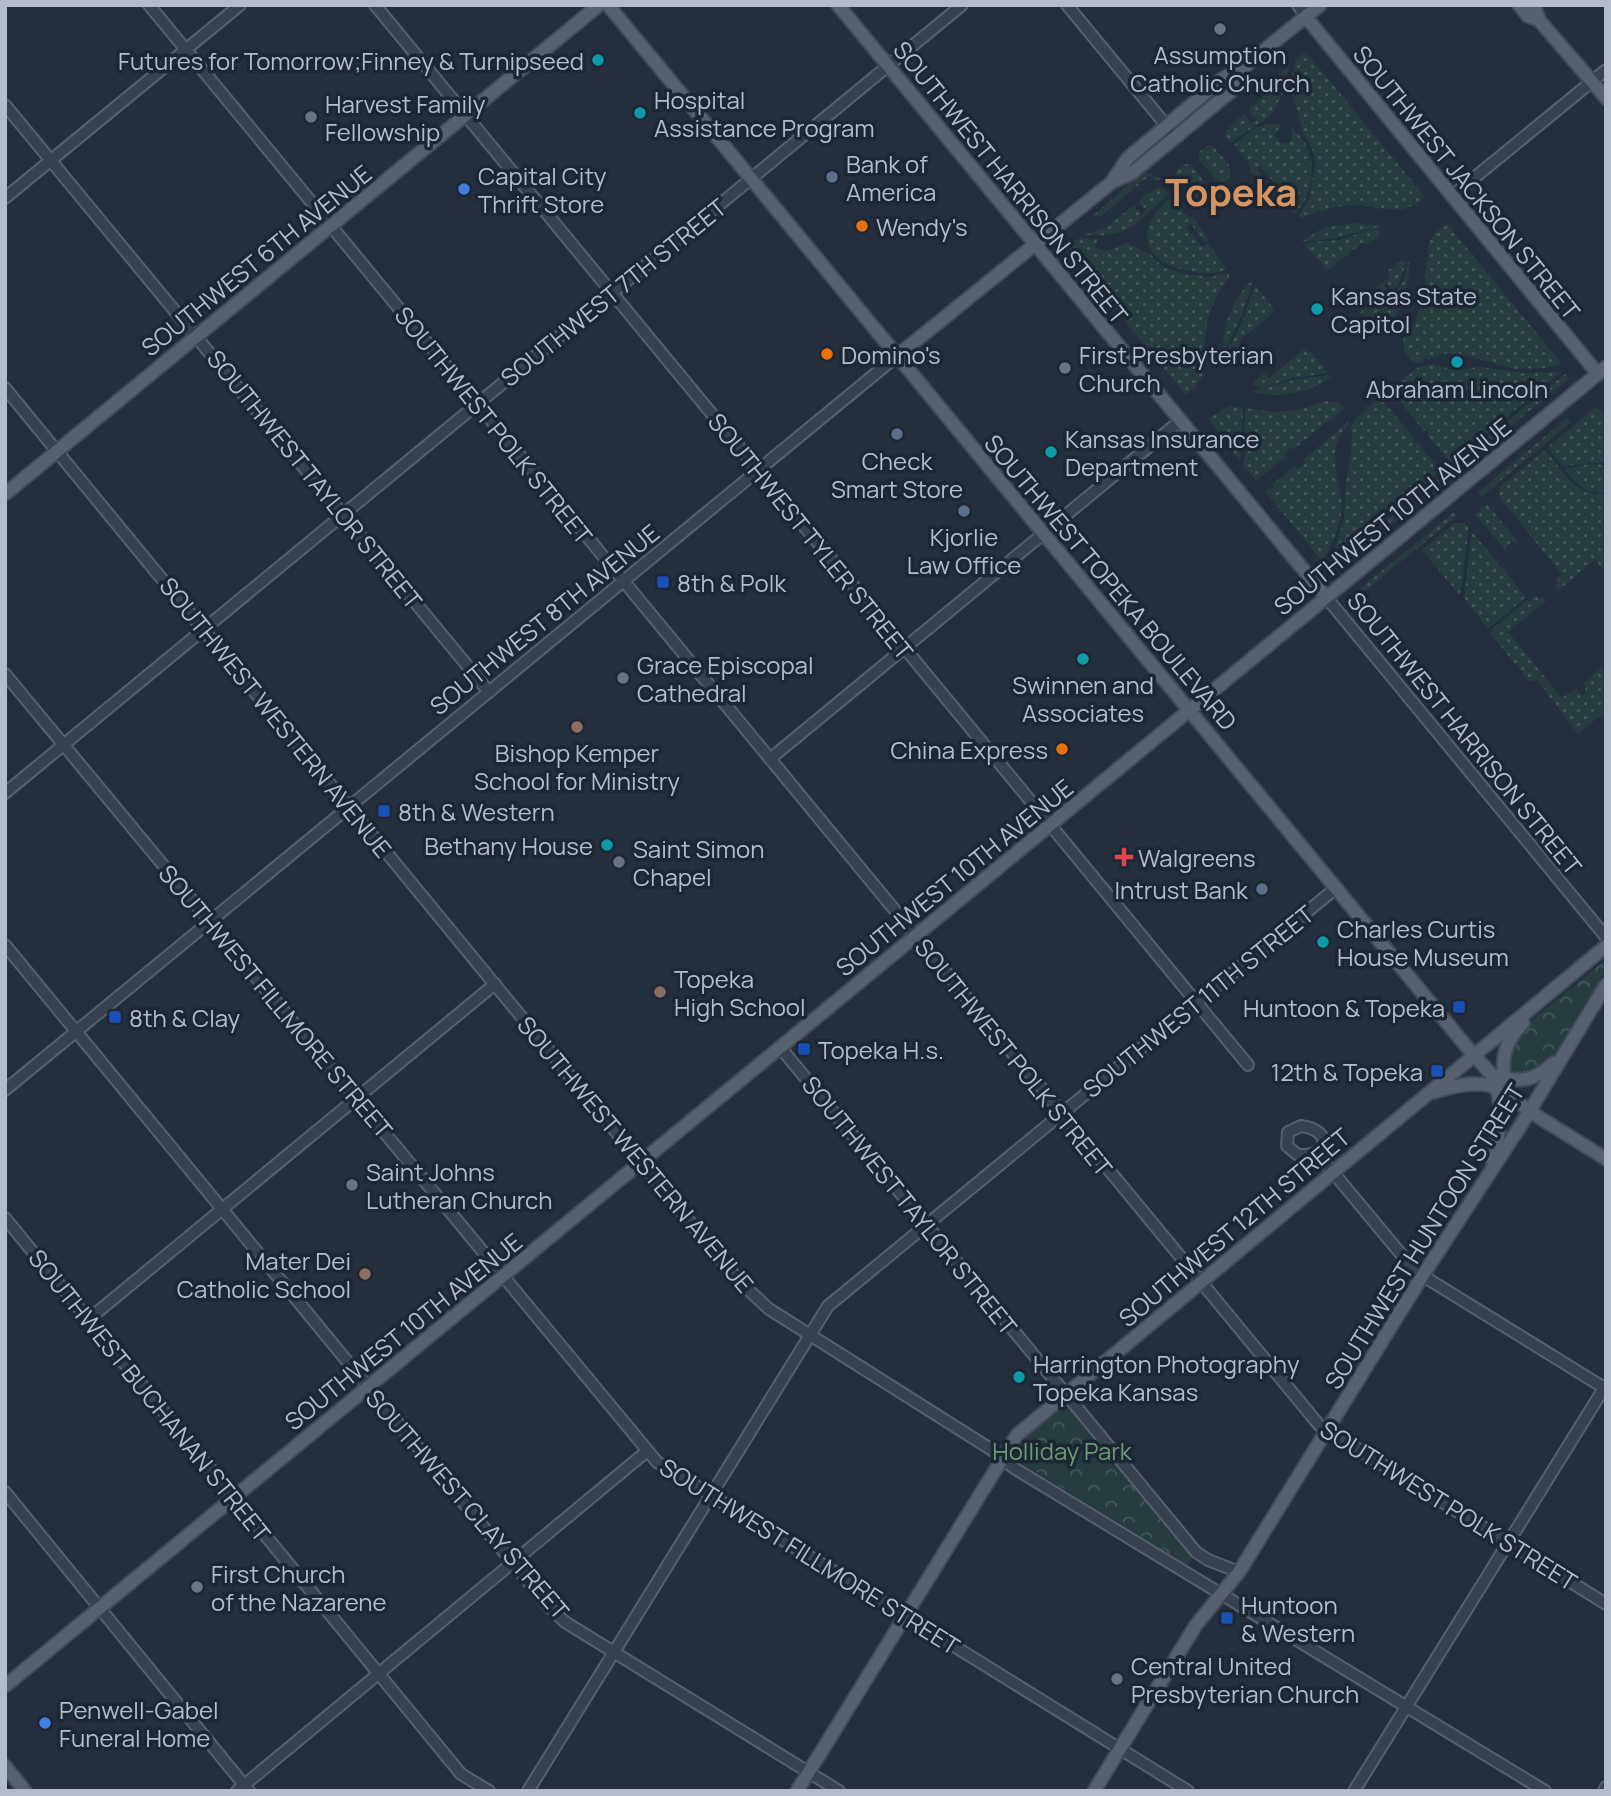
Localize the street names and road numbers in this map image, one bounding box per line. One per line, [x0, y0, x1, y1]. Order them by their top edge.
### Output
street label: SOUTHWEST HARRISON STREET [886, 34, 1136, 331]
street label: SOUTHWEST JACKSON STREET [1346, 38, 1588, 327]
street label: SOUTHWEST 6TH AVENUE [134, 157, 378, 363]
street label: SOUTHWEST 7TH STREET [493, 190, 733, 394]
street label: SOUTHWEST POLK STREET [388, 299, 601, 551]
street label: SOUTHWEST TAYLOR STREET [200, 343, 430, 616]
street label: SOUTHWEST TYLER STREET [701, 406, 921, 667]
street label: SOUTHWEST 10TH AVENUE [1266, 410, 1518, 622]
street label: SOUTHWEST TOPEKA BOULEVARD [977, 427, 1245, 737]
street label: SOUTHWEST 8TH AVENUE [422, 516, 666, 722]
street label: SOUTHWEST WESTERN AVENUE [153, 570, 399, 864]
street label: SOUTHWEST HARRISON STREET [1340, 585, 1590, 882]
street label: SOUTHWEST 10TH AVENUE [828, 771, 1080, 983]
street label: SOUTHWEST FILLMORE STREET [152, 857, 401, 1145]
street label: SOUTHWEST 11TH STREET [1075, 897, 1321, 1105]
street label: SOUTHWEST POLK STREET [908, 931, 1121, 1183]
street label: SOUTHWEST WESTERN AVENUE [510, 1009, 762, 1299]
street label: SOUTHWEST TAYLOR STREET [795, 1069, 1025, 1342]
street label: SOUTHWEST HUNTOON STREET [1316, 1076, 1532, 1395]
street label: SOUTHWEST 12TH STREET [1111, 1120, 1357, 1334]
street label: SOUTHWEST 10TH AVENUE [277, 1225, 529, 1437]
street label: SOUTHWEST BUCHANAN STREET [22, 1242, 279, 1549]
street label: SOUTHWEST CLAY STREET [359, 1382, 578, 1627]
street label: SOUTHWEST POLK STREET [1314, 1412, 1584, 1598]
street label: SOUTHWEST FILLMORE STREET [654, 1450, 967, 1662]

